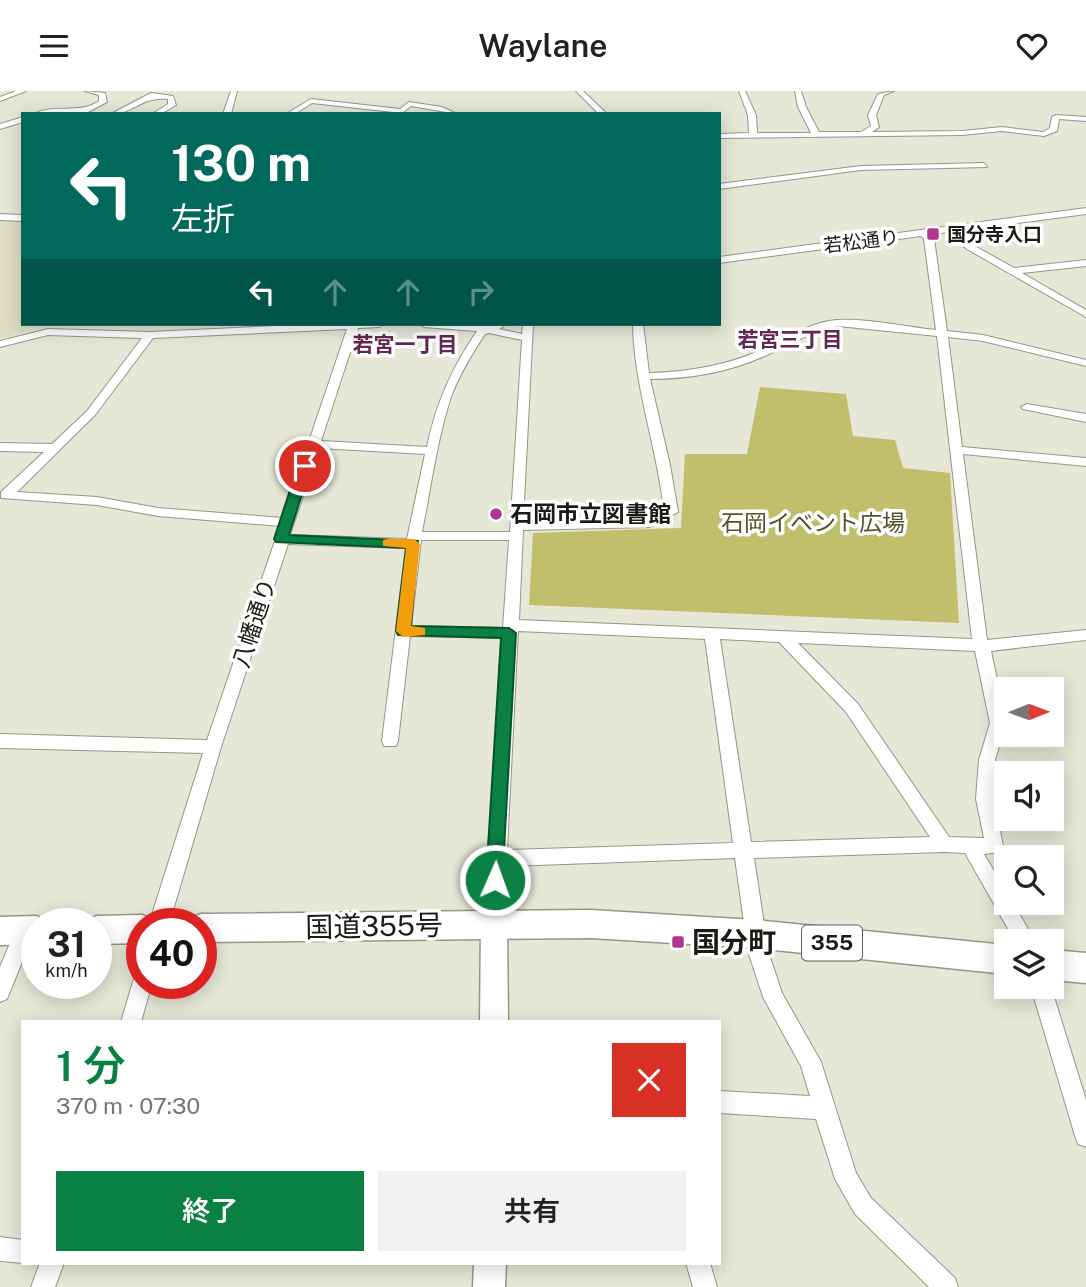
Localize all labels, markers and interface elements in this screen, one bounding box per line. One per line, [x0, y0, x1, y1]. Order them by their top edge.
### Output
icon: menu [35, 27, 73, 65]
text: Waylane [478, 27, 608, 64]
icon: heart [1013, 27, 1051, 65]
text: 130 m [171, 134, 311, 192]
icon: left [56, 140, 147, 231]
text: 左折 [171, 200, 235, 237]
place label: 国分寺入口 [947, 223, 1042, 245]
street label: 若松通り [822, 225, 900, 257]
marker: 国分寺入口 [925, 226, 941, 242]
icon: left [243, 273, 281, 311]
icon: ahead [316, 273, 354, 311]
icon: ahead [389, 273, 427, 311]
icon: right [462, 273, 500, 311]
district label: 若宮三丁目 [738, 327, 843, 352]
district label: 若宮一丁目 [353, 332, 458, 357]
pin [275, 436, 335, 496]
icon: arrive [286, 447, 324, 485]
place label: 石岡市立図書館 [510, 500, 671, 527]
marker: 石岡市立図書館 [488, 506, 504, 522]
park label: 石岡イベント広場 [721, 509, 905, 536]
street label: 八幡通り [226, 575, 281, 671]
north arrow [994, 677, 1064, 747]
map controls [994, 677, 1064, 999]
button: sound [994, 761, 1064, 831]
position arrow [458, 843, 532, 917]
button: search [994, 845, 1064, 915]
speed limit sign: 40 [126, 908, 217, 999]
street label: 国道355号 [305, 908, 443, 943]
text: 31 [47, 924, 86, 965]
place label: 国分町 [692, 925, 776, 958]
road number: 355 [802, 925, 862, 961]
button: layers [994, 929, 1064, 999]
marker: 国分町 [670, 934, 686, 950]
text: km/h [45, 960, 88, 981]
text: 1 分 [56, 1041, 125, 1090]
button: close [612, 1043, 686, 1117]
text: 370 m · 07:30 [56, 1092, 200, 1119]
button: 終了 [56, 1171, 364, 1251]
button: 共有 [378, 1171, 686, 1251]

